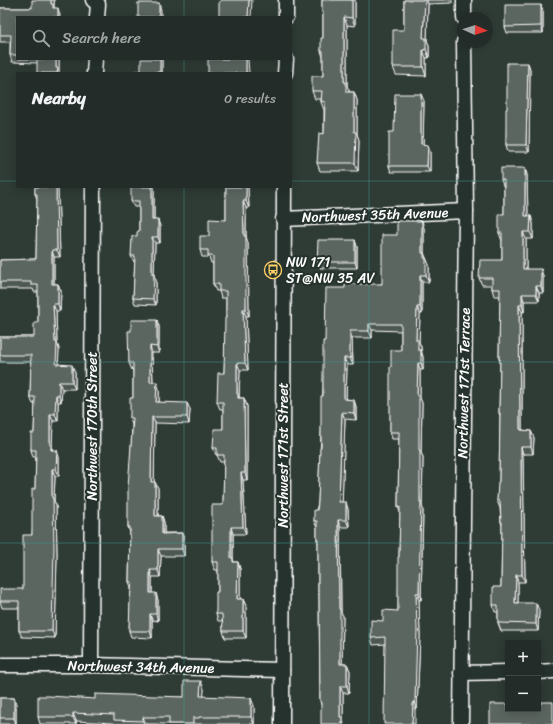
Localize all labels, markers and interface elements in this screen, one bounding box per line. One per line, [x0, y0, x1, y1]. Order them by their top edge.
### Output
north arrow [457, 12, 493, 48]
search box [16, 16, 292, 60]
text: Search here [62, 25, 141, 51]
icon: search [30, 27, 52, 49]
text: Nearby [32, 83, 86, 113]
text: 0 results [224, 87, 276, 110]
street label: Northwest 35th Avenue [301, 200, 449, 230]
place label: NW 171 ST@NW 35 AV [286, 250, 375, 291]
bus stop icon: NW 171 ST@NW 35 AV [263, 260, 283, 280]
street label: Northwest 171st Terrace [450, 307, 478, 459]
street label: Northwest 170th Street [80, 351, 105, 501]
street label: Northwest 171st Street [271, 382, 296, 528]
map controls [505, 640, 541, 712]
button: + [505, 640, 541, 676]
street label: Northwest 34th Avenue [67, 653, 215, 681]
button: − [505, 676, 541, 712]

